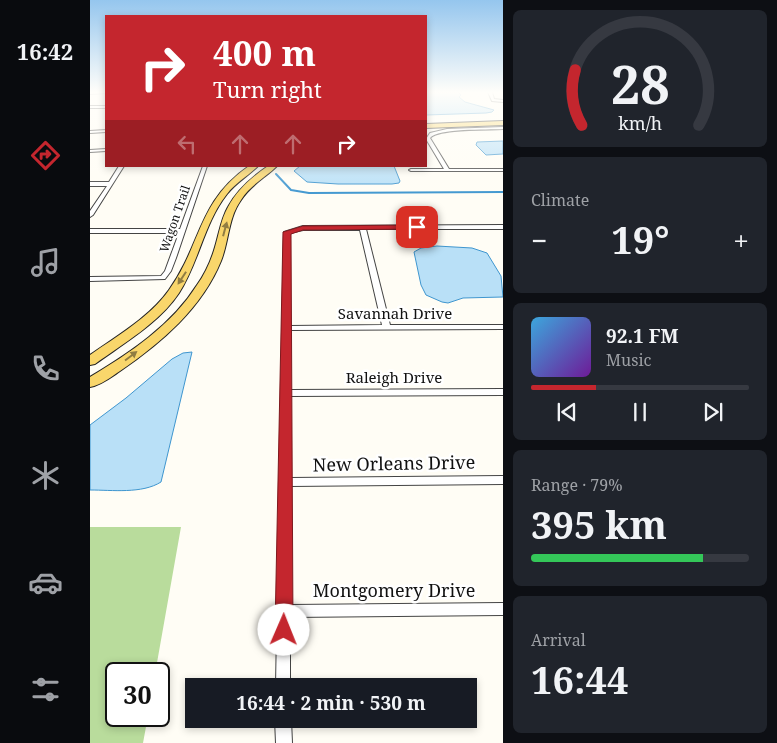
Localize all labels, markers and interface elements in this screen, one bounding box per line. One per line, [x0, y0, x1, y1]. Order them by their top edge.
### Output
text: 400 m [213, 29, 316, 76]
icon: right [130, 35, 195, 100]
text: 16:42 [17, 36, 73, 66]
text: 28 [611, 48, 669, 119]
text: Turn right [213, 74, 322, 104]
text: km/h [618, 111, 662, 135]
icon: left [173, 130, 201, 158]
icon: ahead [226, 130, 254, 158]
icon: ahead [279, 130, 307, 158]
icon: right [332, 130, 360, 158]
icon: directions [28, 138, 63, 173]
street label: Wagon Trail [155, 183, 194, 255]
text: Climate [531, 189, 589, 211]
pin [396, 206, 438, 248]
icon: arrive [403, 213, 431, 241]
text: 19° [611, 213, 669, 265]
text: − [531, 221, 547, 259]
text: + [733, 221, 749, 259]
one-way arrow [221, 222, 229, 237]
icon: music [28, 245, 63, 280]
one-way arrow [177, 271, 187, 285]
street label: Savannah Drive [338, 303, 452, 323]
text: 92.1 FM [606, 323, 679, 349]
text: Music [606, 349, 651, 371]
icon: phone [28, 351, 63, 386]
one-way arrow [124, 351, 138, 361]
street label: Raleigh Drive [346, 367, 442, 387]
icon: previous [553, 398, 581, 426]
icon: pause [626, 398, 654, 426]
icon: next [699, 398, 727, 426]
street label: New Orleans Drive [313, 450, 475, 476]
icon: climate [28, 458, 63, 493]
text: Range · 79% [531, 474, 623, 496]
text: 395 km [531, 498, 667, 550]
icon: car [28, 565, 63, 600]
street label: Montgomery Drive [313, 578, 475, 602]
position arrow [257, 603, 309, 655]
text: Arrival [531, 629, 586, 651]
text: 16:44 [531, 653, 628, 705]
speed limit sign: 30 [105, 662, 170, 727]
icon: filters [28, 672, 63, 707]
text: 16:44 · 2 min · 530 m [236, 690, 426, 716]

